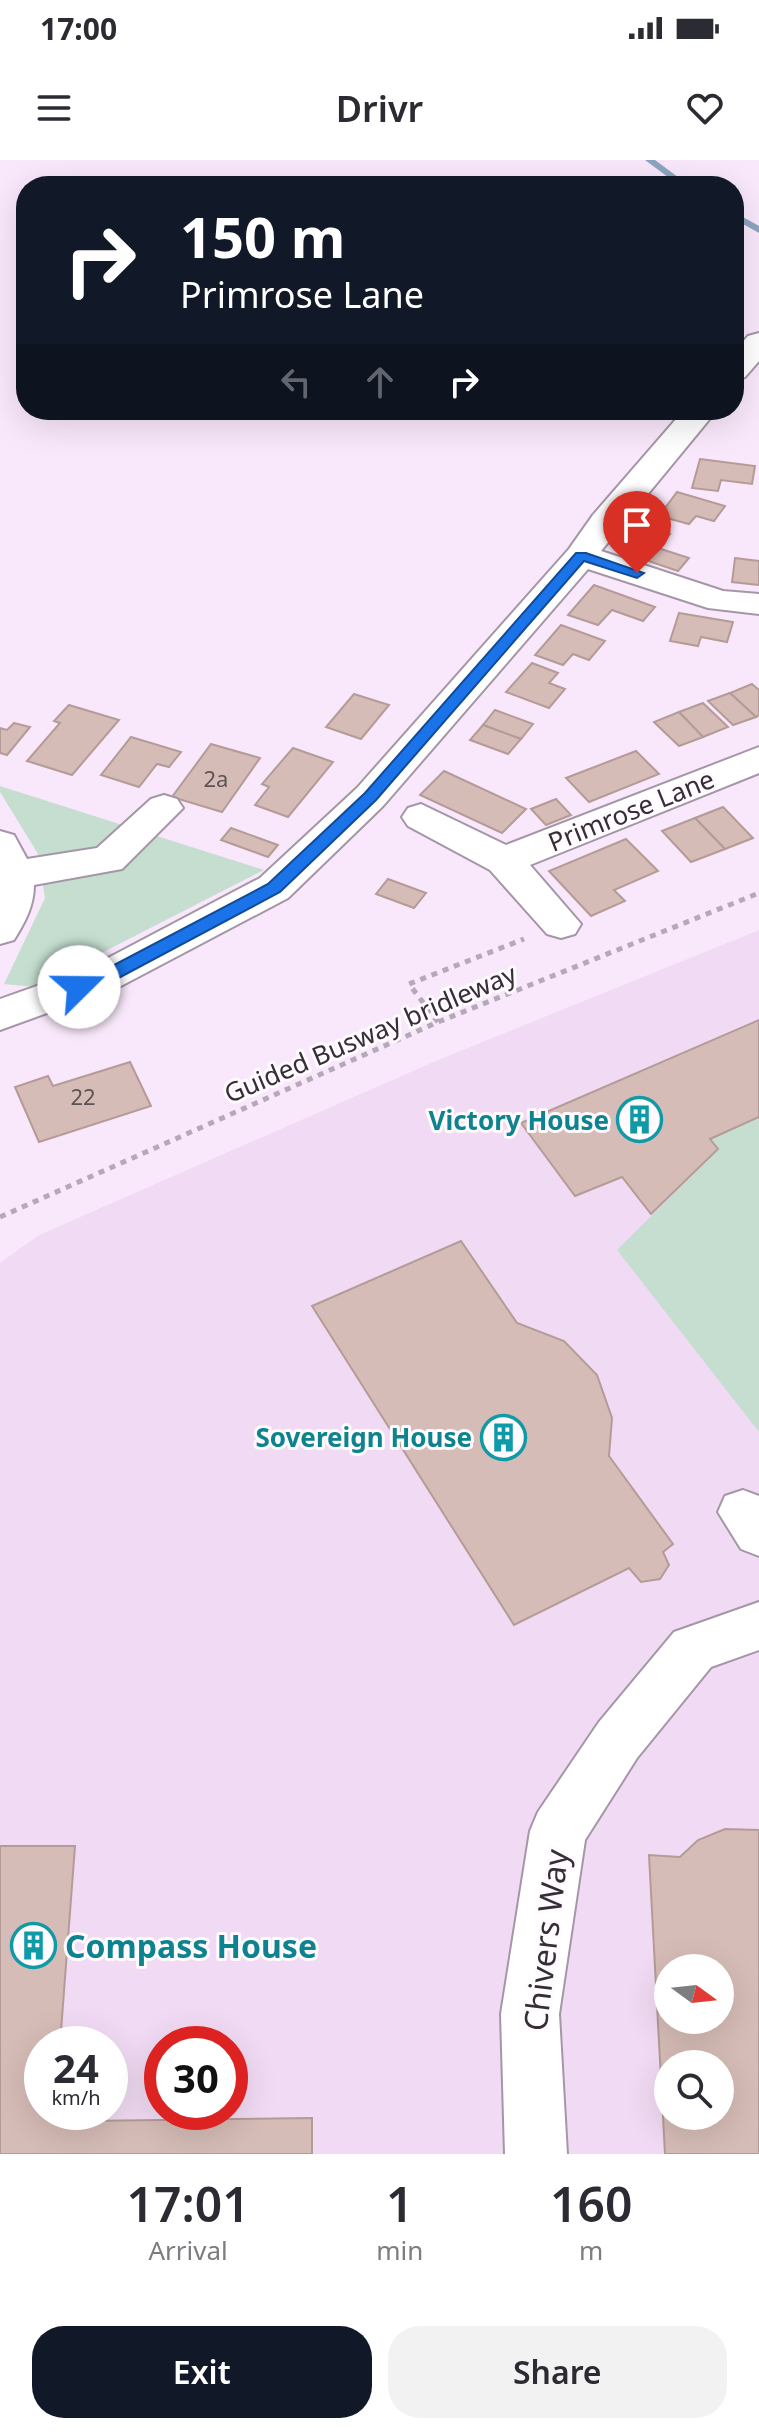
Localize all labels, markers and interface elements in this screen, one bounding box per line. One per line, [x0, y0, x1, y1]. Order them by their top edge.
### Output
text: 17:00 [40, 8, 117, 49]
text: Drivr [336, 84, 423, 133]
icon: menu [32, 86, 76, 130]
icon: heart [683, 86, 727, 130]
text: 150 m [180, 198, 345, 274]
icon: right [48, 208, 152, 312]
text: Primrose Lane [180, 270, 424, 319]
icon: left [274, 360, 318, 404]
icon: ahead [358, 360, 402, 404]
icon: right [442, 360, 486, 404]
pin [603, 491, 671, 573]
icon: arrive [615, 503, 659, 547]
street label: Primrose Lane [543, 760, 719, 860]
house number: 2a [204, 763, 228, 793]
position arrow [37, 945, 121, 1029]
street label: Guided Busway bridleway [218, 955, 522, 1111]
house number: 22 [70, 1081, 96, 1111]
building icon: Victory House [616, 1096, 664, 1144]
place label: Victory House [429, 1102, 609, 1138]
building icon: Sovereign House [479, 1413, 527, 1461]
place label: Sovereign House [255, 1419, 472, 1455]
street label: Chivers Way [513, 1846, 578, 2033]
building icon: Compass House [10, 1921, 58, 1969]
place label: Compass House [65, 1924, 317, 1967]
north arrow [654, 1954, 734, 2034]
map controls [654, 1954, 734, 2130]
speed limit sign: 30 [144, 2026, 248, 2130]
text: 24 [53, 2040, 99, 2095]
button: search [654, 2050, 734, 2130]
text: km/h [51, 2084, 101, 2111]
text: 17:01 [127, 2171, 250, 2236]
text: 1 [386, 2171, 414, 2236]
text: 160 [550, 2171, 632, 2236]
text: Arrival [148, 2232, 228, 2268]
text: min [376, 2232, 423, 2268]
text: m [579, 2232, 603, 2268]
button: Exit [32, 2326, 372, 2418]
button: Share [388, 2326, 727, 2418]

